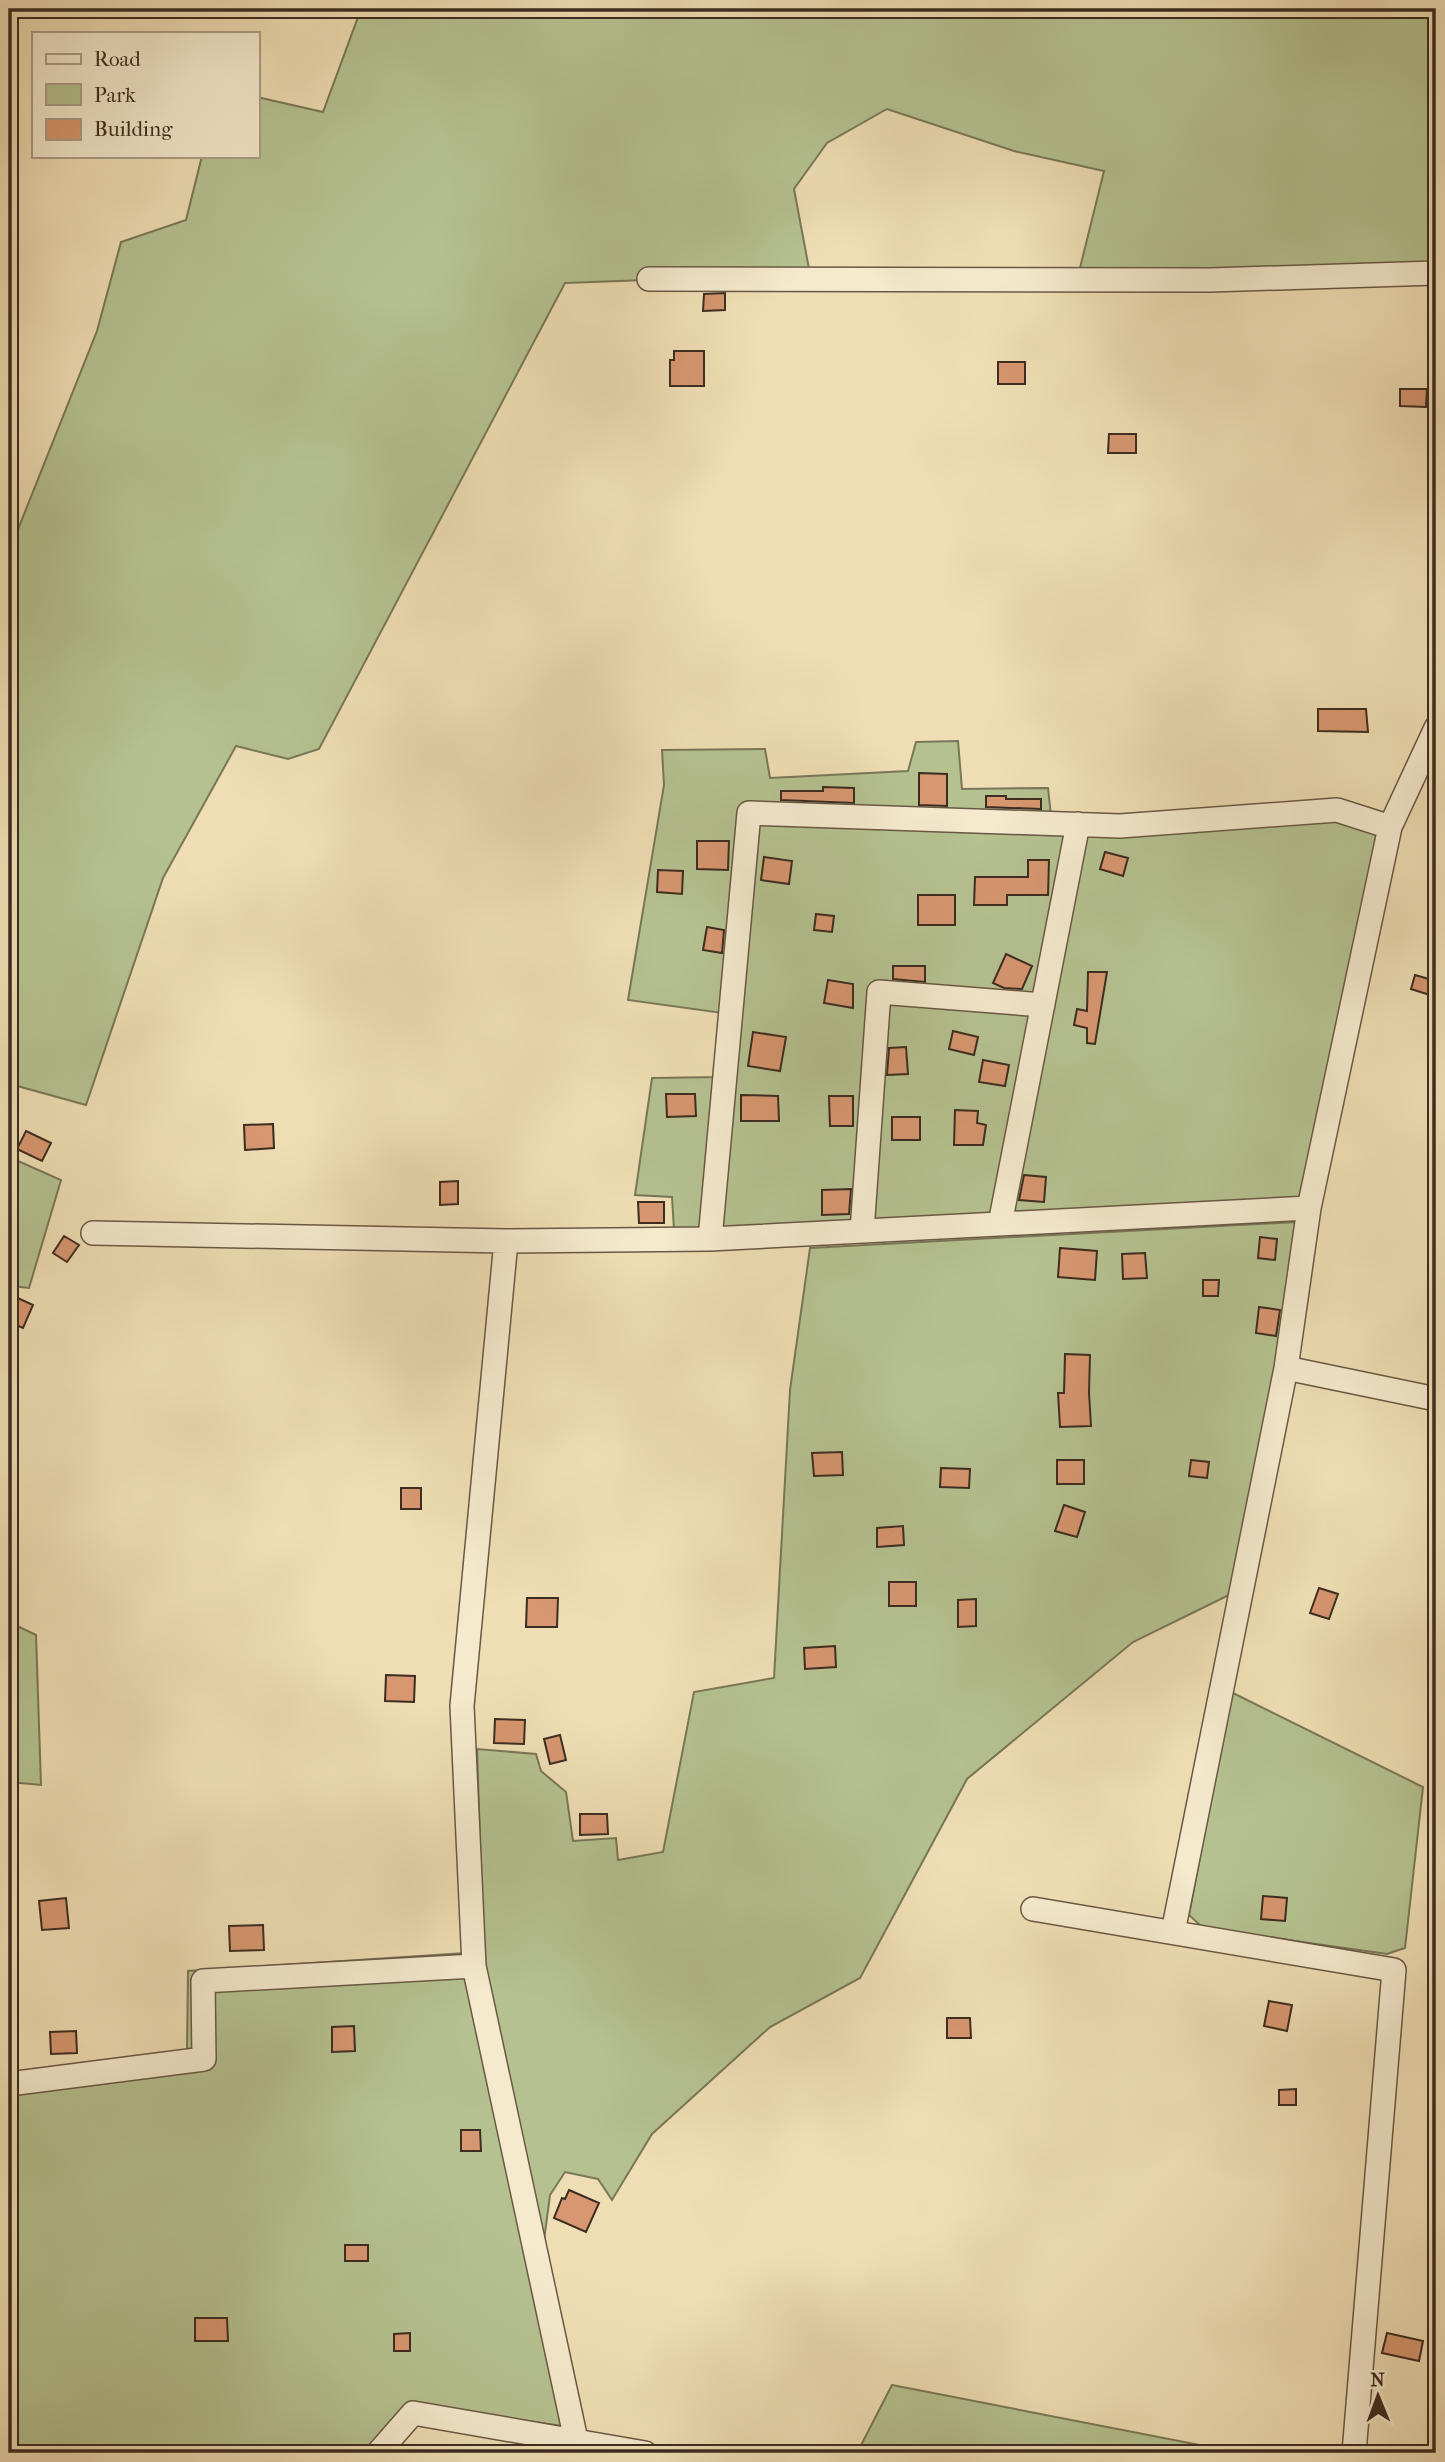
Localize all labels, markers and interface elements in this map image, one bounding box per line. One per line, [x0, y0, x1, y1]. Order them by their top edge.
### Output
legend [32, 32, 259, 158]
text: Road [94, 47, 141, 71]
text: Park [94, 83, 136, 107]
text: Building [94, 117, 173, 141]
north arrow [1344, 2360, 1414, 2430]
text: N [1370, 2369, 1386, 2391]

